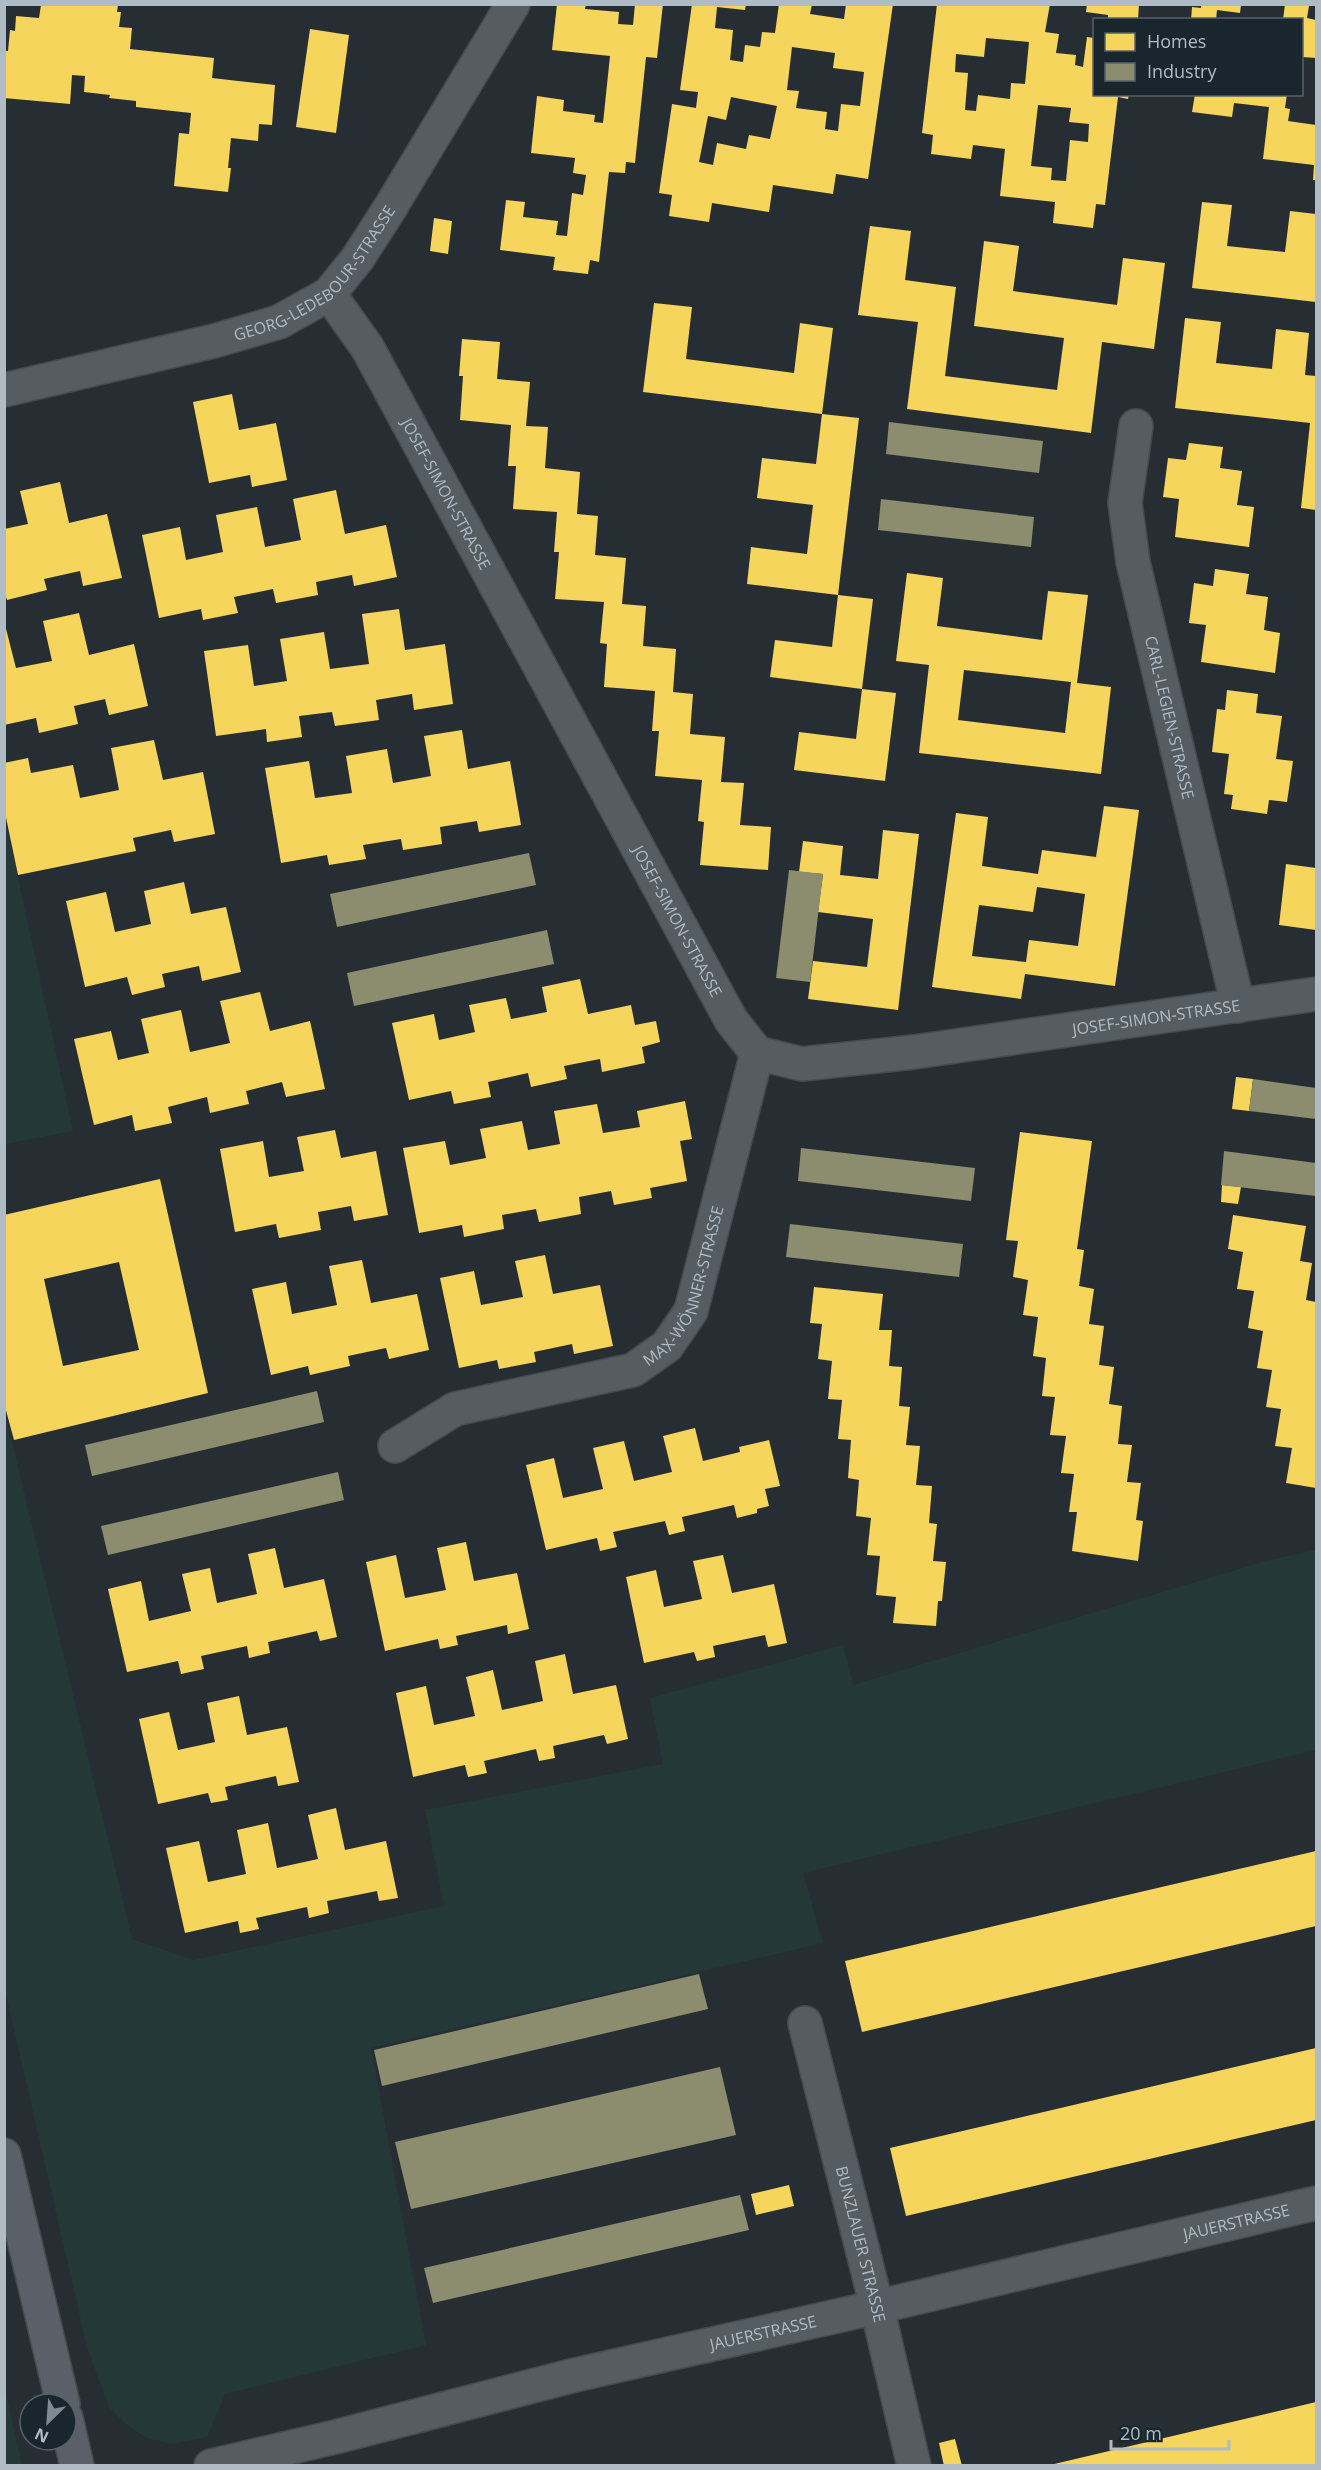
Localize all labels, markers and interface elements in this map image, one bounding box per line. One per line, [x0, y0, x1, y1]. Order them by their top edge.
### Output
legend [1093, 18, 1303, 96]
text: Homes [1147, 29, 1206, 53]
text: Industry [1147, 59, 1217, 83]
street label: GEORG-LEDEBOUR-STRASSE [231, 201, 400, 346]
street label: JOSEF-SIMON-STRASSE [395, 412, 496, 573]
street label: CARL-LEGIEN-STRASSE [1140, 634, 1200, 801]
street label: JOSEF-SIMON-STRASSE [627, 840, 727, 1001]
street label: JOSEF-SIMON-STRASSE [1069, 994, 1241, 1040]
street label: MAX-WÖNNER-STRASSE [638, 1203, 729, 1371]
street label: BUNZLAUER STRASSE [831, 2164, 891, 2324]
street label: JAUERSTRASSE [1179, 2199, 1292, 2246]
street label: JAUERSTRASSE [706, 2310, 819, 2356]
north arrow [18, 2392, 78, 2452]
scale bar [1111, 2413, 1230, 2451]
text: 20 m [1120, 2421, 1162, 2445]
text: N [31, 2423, 52, 2448]

